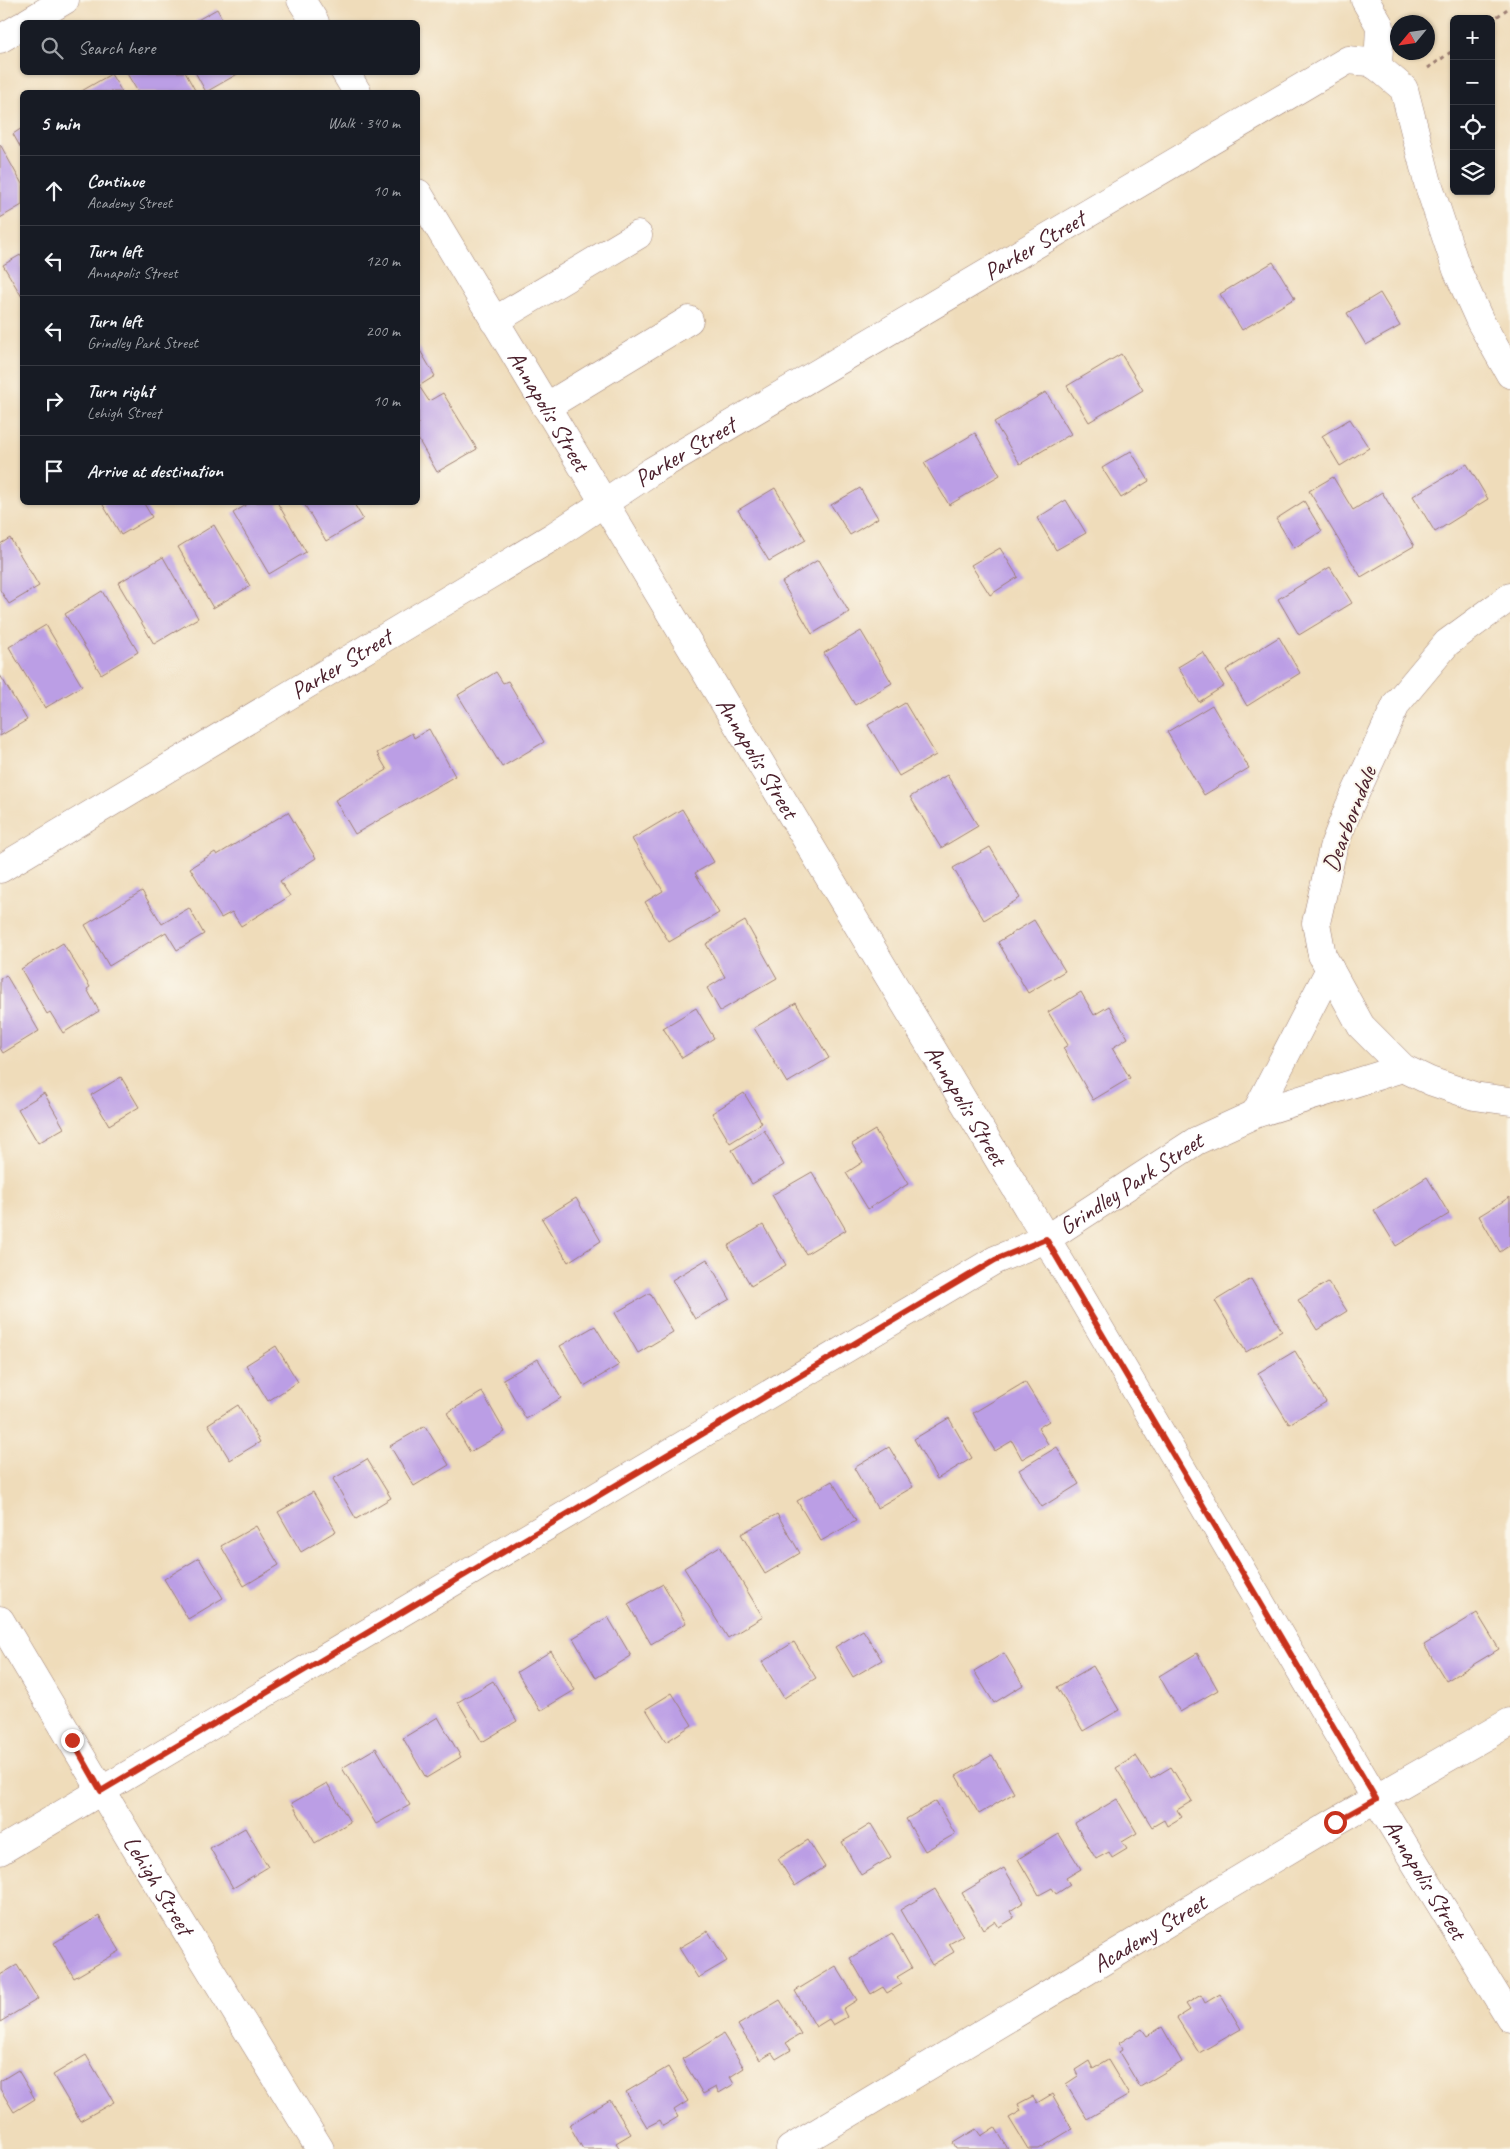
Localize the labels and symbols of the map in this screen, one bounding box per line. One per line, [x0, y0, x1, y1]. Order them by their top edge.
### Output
north arrow [1390, 15, 1435, 60]
street label: Parker Street [978, 202, 1093, 287]
street label: Annapolis Street [501, 345, 598, 478]
street label: Parker Street [628, 409, 744, 494]
street label: Parker Street [285, 621, 400, 706]
street label: Annapolis Street [710, 692, 806, 826]
street label: Dearborndale [1315, 760, 1384, 876]
street label: Annapolis Street [918, 1039, 1015, 1173]
street label: Grindley Park Street [1053, 1124, 1209, 1241]
route end [61, 1729, 84, 1752]
route start [1324, 1811, 1347, 1834]
street label: Annapolis Street [1377, 1813, 1474, 1947]
street label: Lehigh Street [117, 1830, 202, 1943]
street label: Academy Street [1087, 1887, 1213, 1979]

